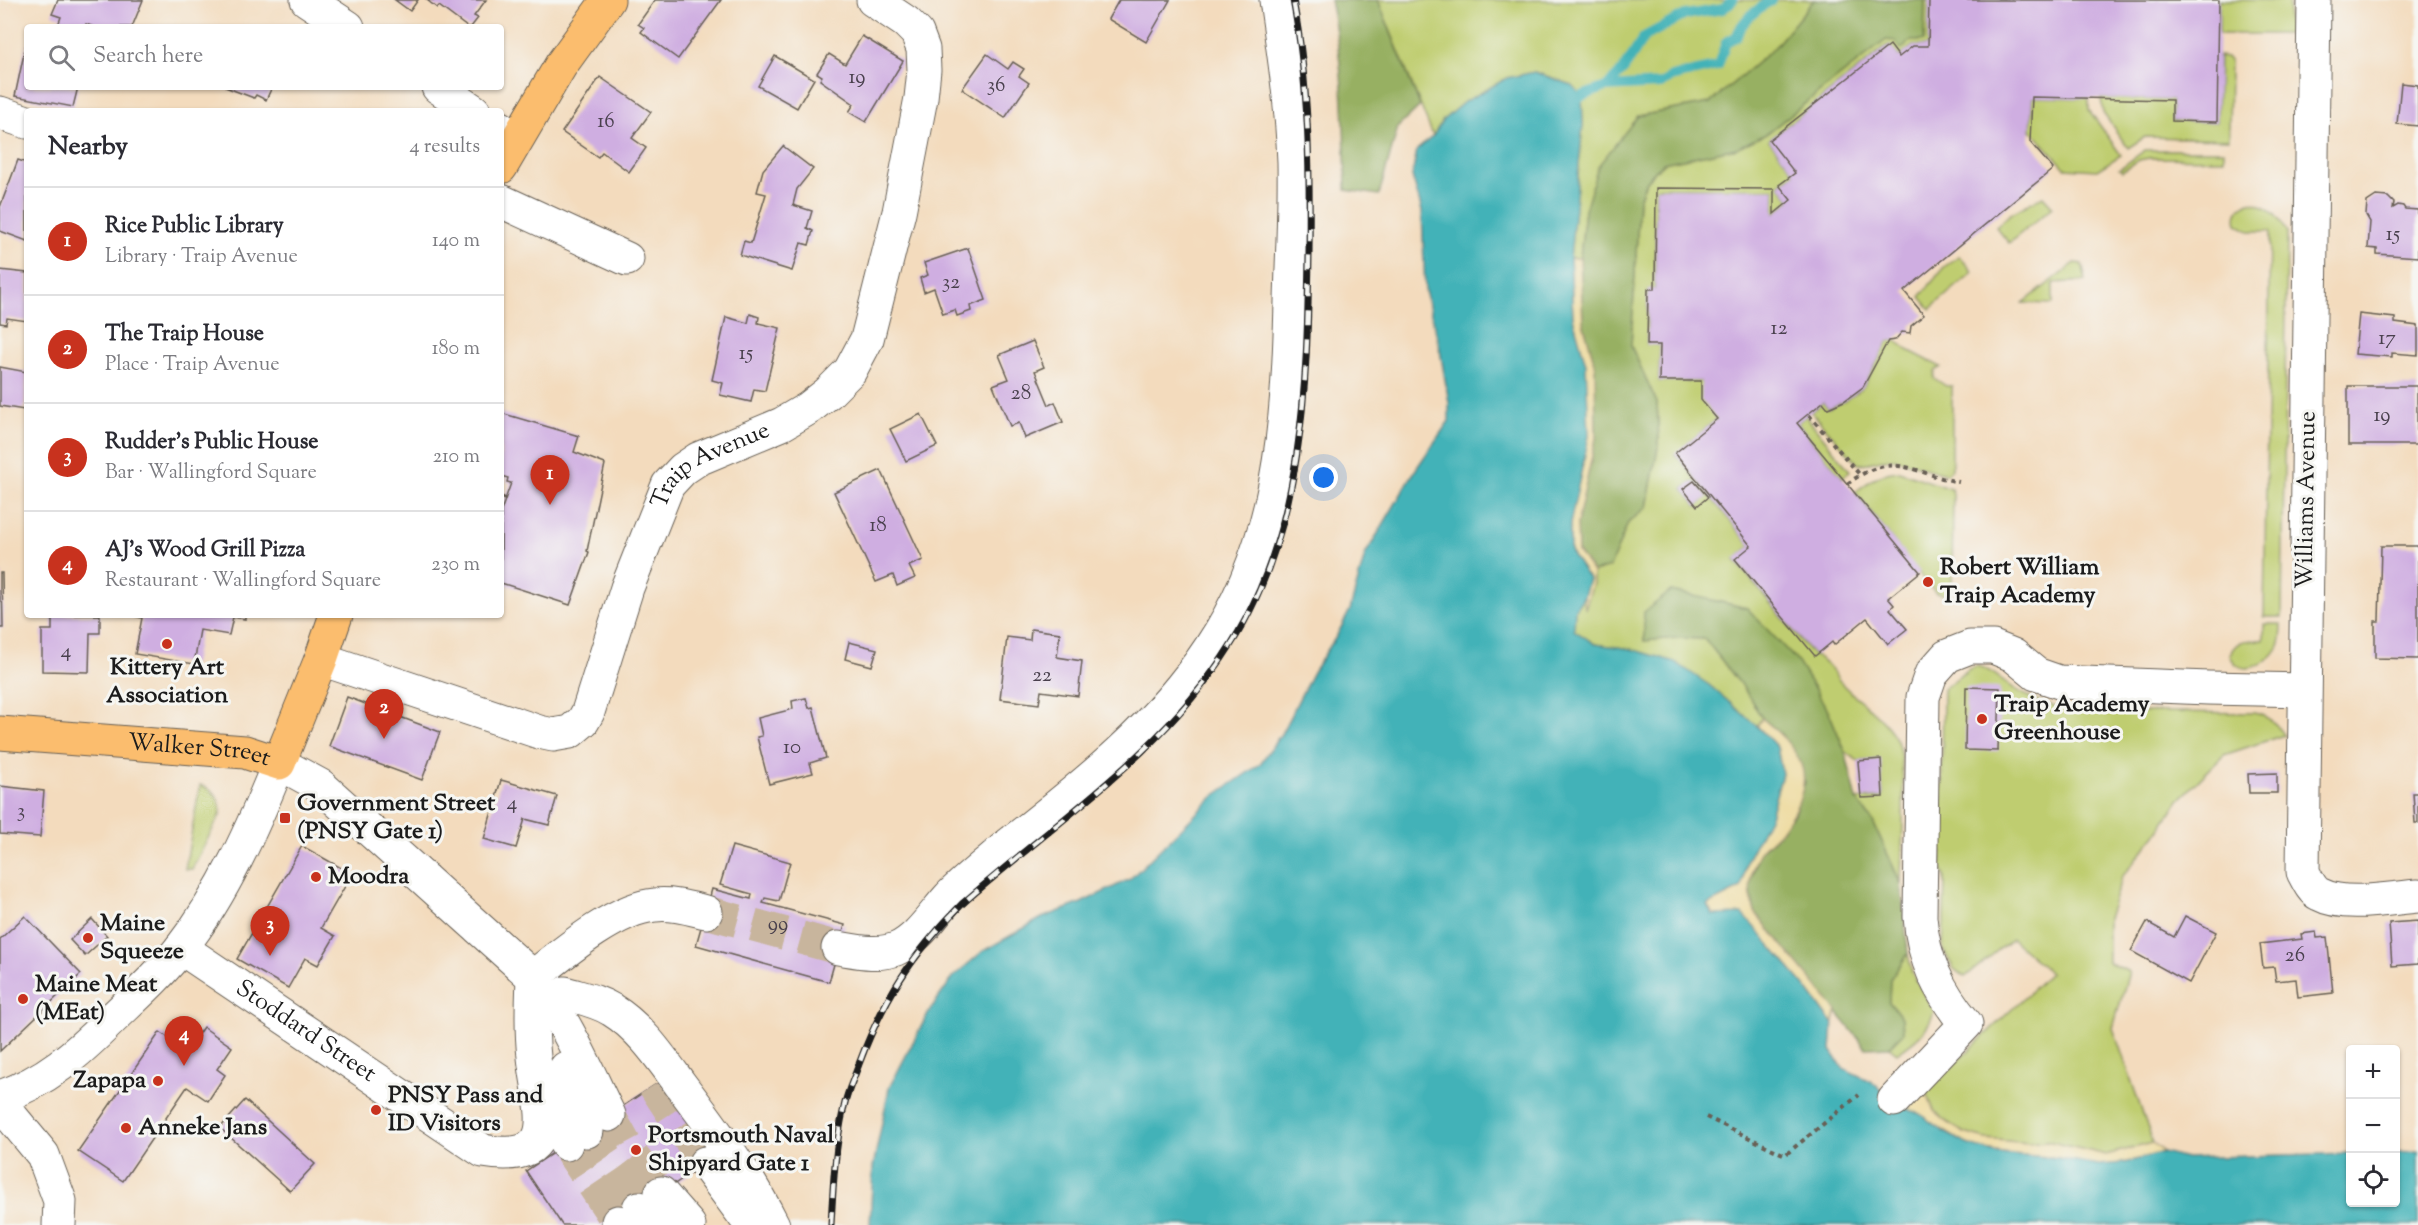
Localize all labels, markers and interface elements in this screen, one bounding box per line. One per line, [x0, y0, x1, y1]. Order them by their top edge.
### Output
search box [24, 24, 504, 90]
icon: search [45, 41, 78, 74]
text: Search here [93, 41, 203, 73]
house number: 19 [848, 63, 866, 93]
house number: 36 [987, 71, 1005, 101]
house number: 16 [597, 107, 615, 137]
text: Nearby [48, 129, 128, 166]
text: 4 results [409, 133, 480, 162]
text: Rice Public Library [105, 211, 284, 243]
house number: 15 [2386, 220, 2400, 250]
text: 1 [64, 227, 71, 256]
text: 140 m [432, 227, 480, 256]
text: Library · Traip Avenue [105, 243, 298, 272]
house number: 32 [942, 268, 960, 298]
house number: 12 [1771, 314, 1788, 344]
text: The Traip House [105, 319, 264, 351]
house number: 17 [2378, 324, 2396, 354]
text: 2 [63, 335, 72, 364]
text: 180 m [432, 335, 480, 364]
house number: 15 [739, 339, 753, 369]
text: Place · Traip Avenue [105, 351, 280, 380]
house number: 28 [1011, 379, 1031, 409]
house number: 19 [2373, 401, 2391, 431]
street label: Williams Avenue [2288, 411, 2326, 589]
street label: Traip Avenue [643, 414, 775, 513]
text: Rudder's Public House [105, 427, 319, 459]
text: 3 [63, 443, 72, 472]
text: 210 m [433, 443, 480, 472]
pin: 1 [530, 456, 570, 505]
text: Bar · Wallingford Square [105, 459, 317, 488]
your location [1309, 463, 1338, 492]
house number: 18 [869, 511, 887, 541]
text: AJ's Wood Grill Pizza [105, 535, 305, 567]
text: 4 [62, 551, 73, 580]
text: 230 m [431, 551, 480, 580]
place label: Robert William Traip Academy [1940, 551, 2099, 613]
text: Restaurant · Wallingford Square [105, 567, 381, 596]
marker: Robert William Traip Academy [1921, 575, 1935, 589]
house number: 4 [61, 637, 71, 667]
marker: Kittery Art Association [160, 637, 174, 651]
place label: Kittery Art Association [106, 651, 229, 713]
house number: 22 [1032, 661, 1052, 691]
place label: Traip Academy Greenhouse [1994, 688, 2149, 750]
pin: 2 [364, 690, 404, 739]
marker: Traip Academy Greenhouse [1975, 712, 1989, 726]
street label: Walker Street [127, 726, 275, 776]
house number: 10 [783, 733, 801, 763]
place label: Government Street (PNSY Gate 1) [297, 787, 496, 849]
house number: 4 [507, 789, 517, 819]
house number: 3 [17, 797, 25, 827]
marker: Government Street (PNSY Gate 1) [278, 811, 292, 825]
place label: Moodra [328, 860, 410, 894]
marker: Moodra [309, 870, 323, 884]
pin: 3 [250, 906, 290, 956]
place label: Maine Squeeze [100, 907, 184, 969]
house number: 99 [768, 910, 788, 940]
marker: Maine Squeeze [81, 931, 95, 945]
house number: 26 [2285, 941, 2305, 971]
place label: Maine Meat (MEat) [35, 968, 158, 1030]
street label: Stoddard Street [228, 972, 383, 1091]
marker: Maine Meat (MEat) [16, 992, 30, 1006]
pin: 4 [164, 1016, 204, 1066]
map controls [2346, 1045, 2400, 1207]
button: + [2346, 1045, 2400, 1099]
place label: Zapapa [73, 1064, 147, 1098]
marker: Zapapa [151, 1074, 165, 1088]
place label: PNSY Pass and ID Visitors [388, 1079, 544, 1141]
button: − [2346, 1099, 2400, 1153]
marker: PNSY Pass and ID Visitors [369, 1103, 383, 1117]
place label: Anneke Jans [138, 1111, 267, 1145]
place label: Portsmouth Naval Shipyard Gate 1 [648, 1119, 835, 1181]
marker: Anneke Jans [119, 1121, 133, 1135]
marker: Portsmouth Naval Shipyard Gate 1 [629, 1143, 643, 1157]
button: locate [2346, 1153, 2400, 1207]

